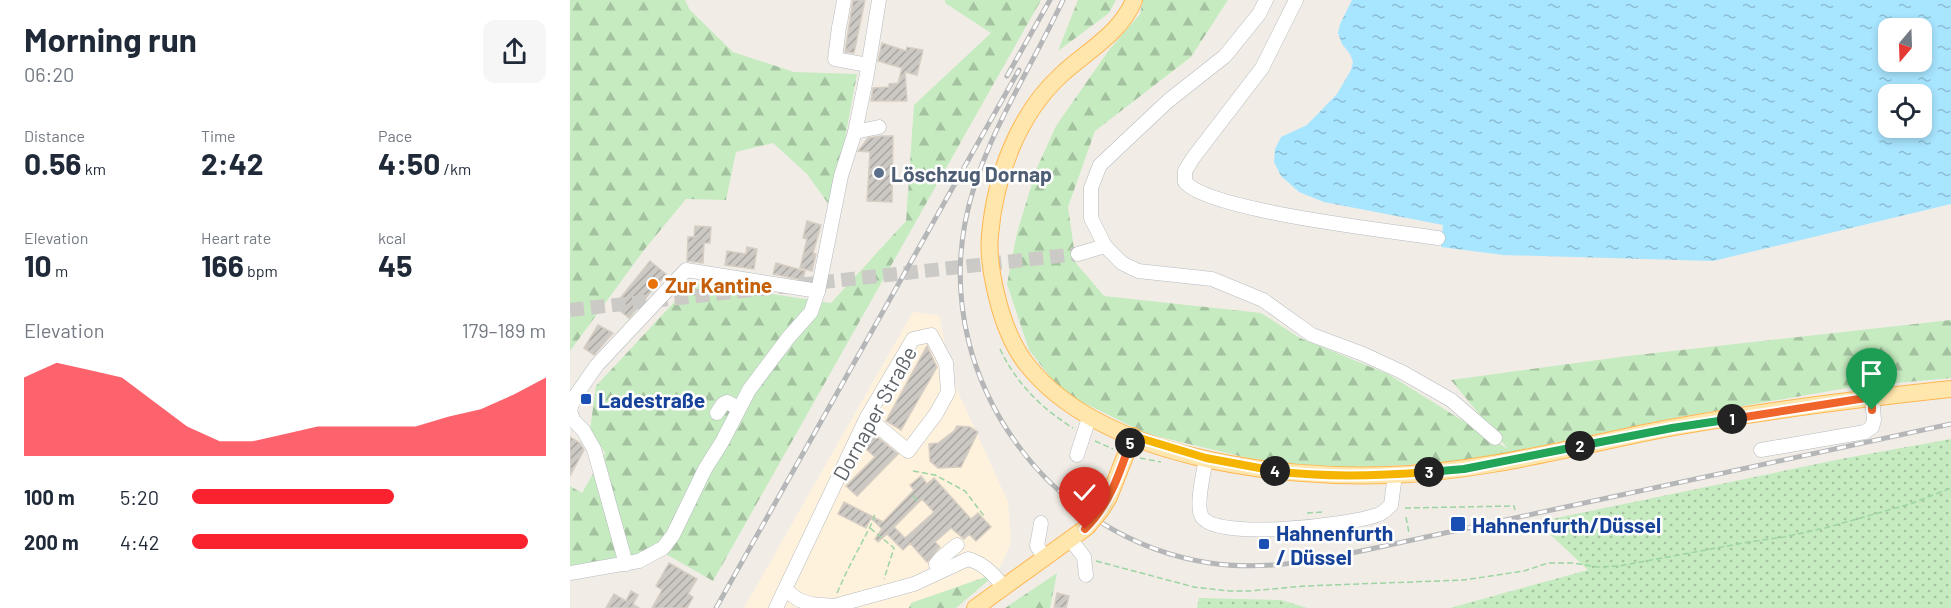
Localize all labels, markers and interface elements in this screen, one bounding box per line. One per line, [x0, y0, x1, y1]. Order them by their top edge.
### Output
north arrow [1878, 18, 1932, 72]
map controls [1878, 18, 1932, 138]
text: Morning run [24, 19, 197, 59]
button: share [483, 20, 546, 83]
text: 06:20 [24, 62, 74, 86]
button: locate [1878, 84, 1932, 138]
text: Distance [24, 126, 85, 145]
text: Time [201, 126, 236, 145]
text: Pace [378, 126, 412, 145]
text: 0.56 [24, 145, 81, 181]
text: 2:42 [201, 145, 264, 181]
text: 4:50 [378, 145, 440, 181]
text: km [81, 159, 106, 178]
text: /km [440, 159, 471, 178]
place label: Löschzug Dornap [891, 161, 1052, 186]
marker: Löschzug Dornap [872, 166, 886, 180]
text: Elevation [24, 228, 88, 247]
text: Heart rate [201, 228, 271, 247]
text: kcal [378, 228, 406, 247]
text: 10 [24, 247, 52, 283]
text: 166 [201, 247, 244, 283]
text: 45 [378, 247, 412, 283]
text: m [52, 261, 68, 280]
text: bpm [244, 261, 278, 280]
place label: Zur Kantine [665, 272, 772, 297]
marker: Zur Kantine [646, 277, 660, 291]
text: Elevation [24, 318, 105, 342]
text: 179–189 m [462, 318, 546, 342]
street label: Dornaper Straße [827, 341, 921, 485]
pin [1846, 348, 1897, 410]
icon: arrive [1855, 357, 1888, 390]
place label: Ladestraße [598, 387, 705, 412]
marker: Ladestraße [579, 392, 593, 406]
pin: 1 [1717, 404, 1747, 434]
text: 1 [1729, 409, 1735, 428]
pin: 5 [1115, 428, 1145, 458]
pin: 2 [1565, 431, 1595, 461]
text: 5 [1126, 433, 1134, 452]
text: 2 [1576, 436, 1584, 455]
pin: 4 [1260, 456, 1290, 486]
pin: 3 [1414, 457, 1444, 487]
text: 4 [1270, 461, 1280, 480]
text: 3 [1425, 462, 1433, 481]
pin [1059, 467, 1110, 529]
icon: check [1068, 476, 1101, 509]
text: 100 m [24, 485, 75, 509]
text: 5:20 [120, 485, 159, 509]
place label: Hahnenfurth/Düssel [1472, 512, 1661, 537]
marker: Hahnenfurth/Düssel [1449, 515, 1467, 533]
place label: Hahnenfurth / Düssel [1276, 520, 1393, 569]
text: 200 m [24, 530, 79, 554]
text: 4:42 [120, 530, 160, 554]
marker: Hahnenfurth / Düssel [1257, 537, 1271, 551]

